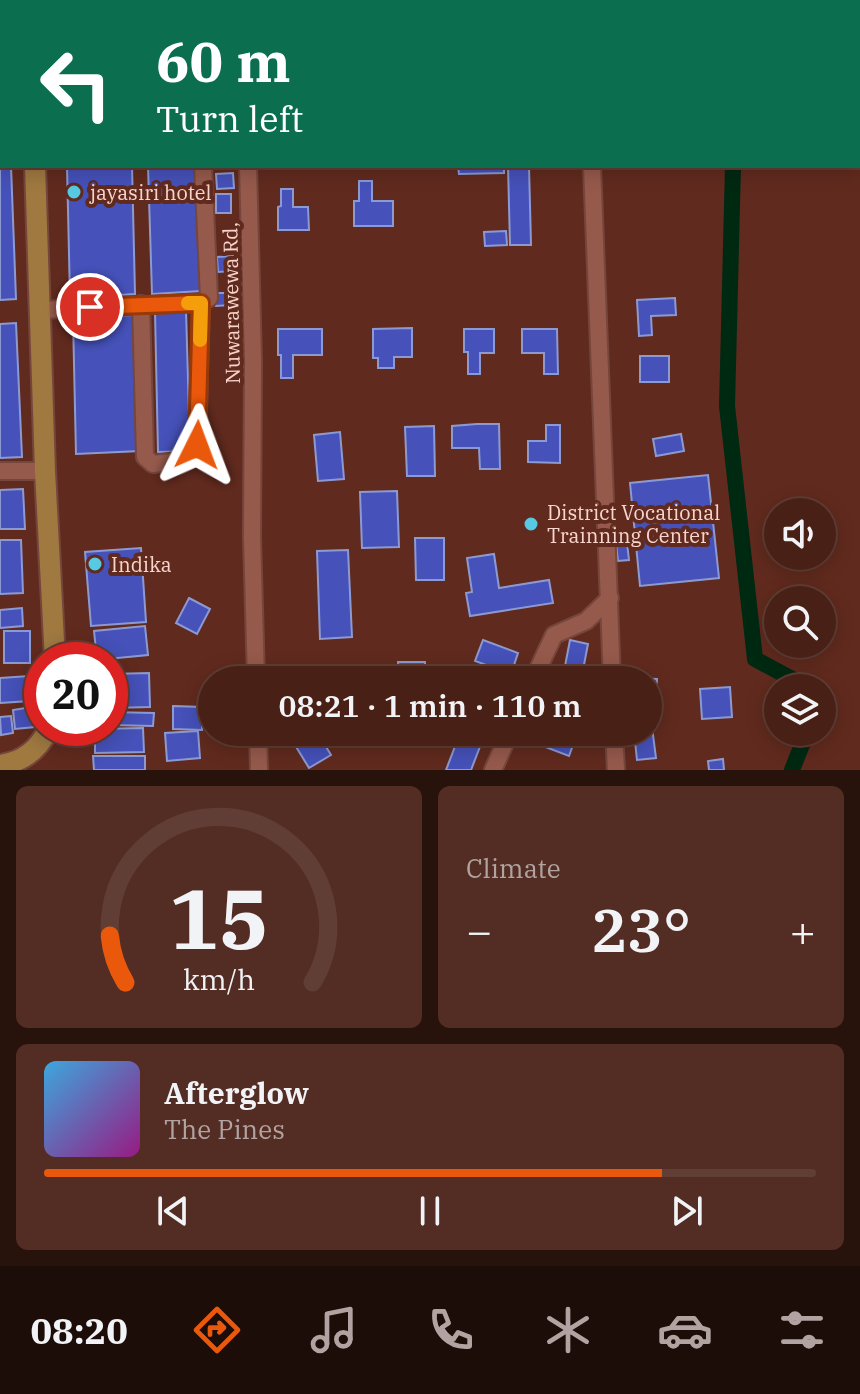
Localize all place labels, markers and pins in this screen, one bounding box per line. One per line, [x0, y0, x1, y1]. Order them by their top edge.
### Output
place label: jayasiri hotel [89, 179, 212, 206]
marker: jayasiri hotel [65, 183, 83, 201]
pin [56, 273, 124, 341]
place label: District Vocational Trainning Center [547, 499, 720, 549]
marker: District Vocational Trainning Center [522, 515, 540, 533]
place label: Indika [111, 551, 172, 578]
marker: Indika [86, 555, 104, 573]

